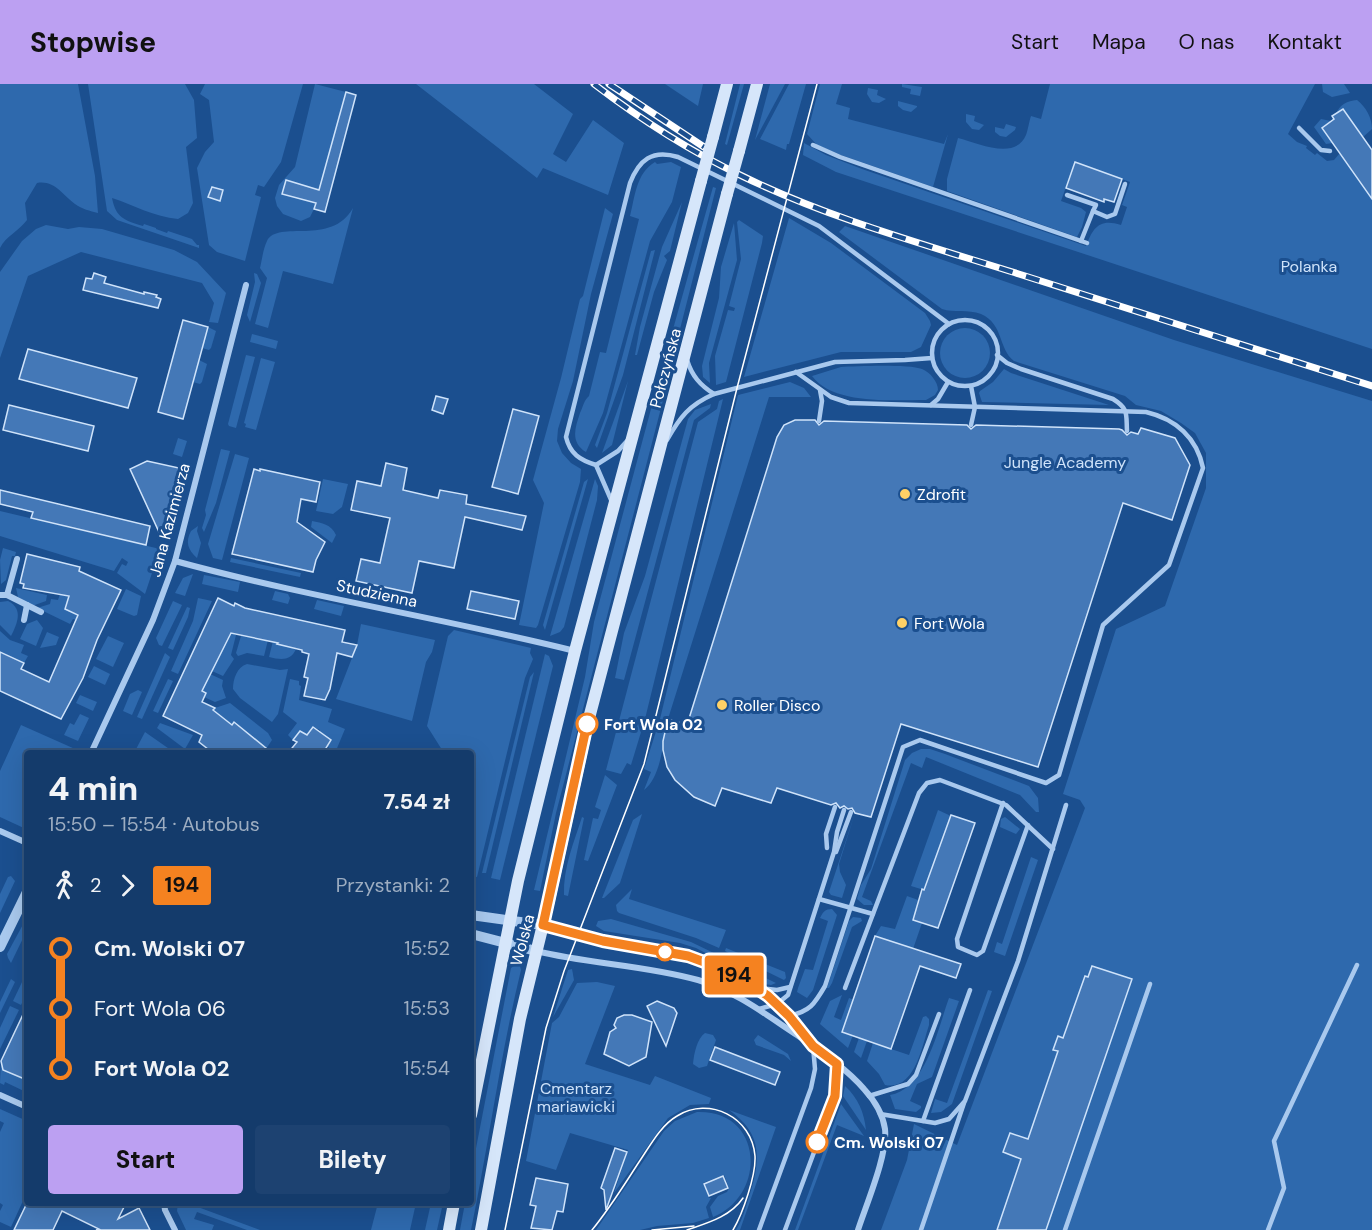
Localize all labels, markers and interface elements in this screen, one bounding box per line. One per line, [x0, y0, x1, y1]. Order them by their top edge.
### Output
text: Stopwise [30, 24, 156, 61]
text: Start [1011, 28, 1059, 56]
text: Mapa [1092, 28, 1146, 56]
text: O nas [1179, 28, 1234, 56]
text: Kontakt [1267, 28, 1342, 56]
park label: Polanka [1281, 256, 1337, 277]
street label: Połczyńska [645, 326, 686, 410]
park label: Jungle Academy [1004, 452, 1126, 473]
street label: Jana Kazimierza [144, 461, 195, 579]
place label: Zdrofit [917, 484, 966, 505]
marker: Zdrofit [898, 487, 912, 501]
street label: Studzienna [335, 575, 419, 612]
place label: Fort Wola [914, 613, 985, 634]
marker: Fort Wola [895, 616, 909, 630]
place label: Roller Disco [734, 695, 820, 716]
marker: Roller Disco [715, 698, 729, 712]
marker: Fort Wola 02 [576, 713, 598, 735]
place label: Fort Wola 02 [604, 714, 703, 735]
text: 4 min [48, 767, 138, 810]
text: 7.54 zł [384, 787, 450, 816]
text: 15:50 – 15:54 · Autobus [48, 811, 260, 837]
icon: walk [48, 869, 81, 902]
icon: forward [111, 869, 144, 902]
text: 194 [165, 871, 199, 899]
text: 2 [90, 872, 102, 898]
text: Przystanki: 2 [336, 872, 450, 898]
street label: Wolska [506, 912, 539, 968]
text: Cm. Wolski 07 [94, 934, 245, 963]
text: 15:52 [404, 935, 450, 961]
unlabelled marker [656, 943, 674, 961]
line badge: 194 [700, 956, 768, 994]
text: 194 [717, 961, 751, 989]
text: Fort Wola 06 [94, 994, 226, 1023]
text: 15:53 [404, 995, 450, 1021]
text: Fort Wola 02 [94, 1054, 229, 1083]
text: 15:54 [403, 1055, 450, 1081]
park label: Cmentarz mariawicki [537, 1078, 615, 1117]
button: Start [48, 1125, 243, 1194]
button: Bilety [255, 1125, 450, 1194]
marker: Cm. Wolski 07 [806, 1131, 828, 1153]
place label: Cm. Wolski 07 [834, 1132, 944, 1153]

